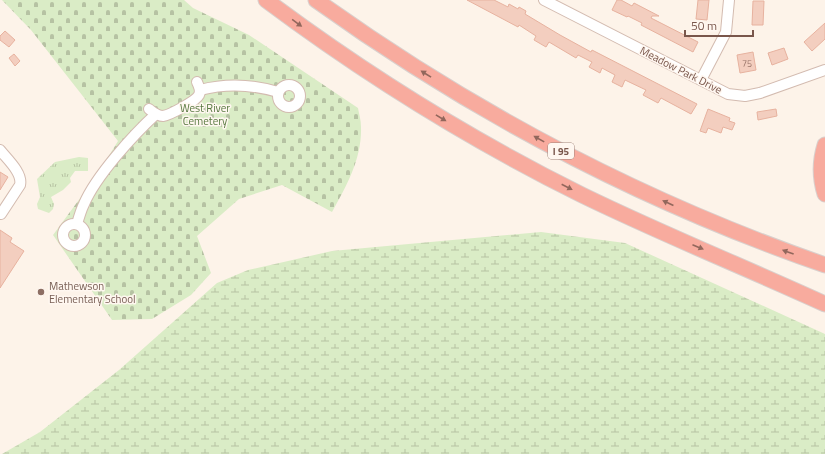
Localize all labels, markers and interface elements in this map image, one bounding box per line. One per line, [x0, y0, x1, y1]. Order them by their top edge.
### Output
scale bar [685, 12, 753, 38]
text: 50 m [691, 16, 717, 35]
one-way arrow [292, 19, 302, 27]
street label: Meadow Park Drive [637, 42, 725, 98]
house number: 75 [742, 57, 752, 70]
one-way arrow [421, 70, 431, 78]
park label: West River Cemetery [180, 100, 230, 129]
one-way arrow [435, 114, 447, 121]
one-way arrow [533, 136, 545, 143]
road number: I 95 [548, 143, 574, 159]
one-way arrow [561, 184, 573, 190]
one-way arrow [662, 200, 674, 206]
one-way arrow [692, 245, 704, 251]
one-way arrow [782, 249, 794, 255]
place label: Mathewson Elementary School [49, 278, 136, 307]
marker: Mathewson Elementary School [36, 287, 46, 297]

